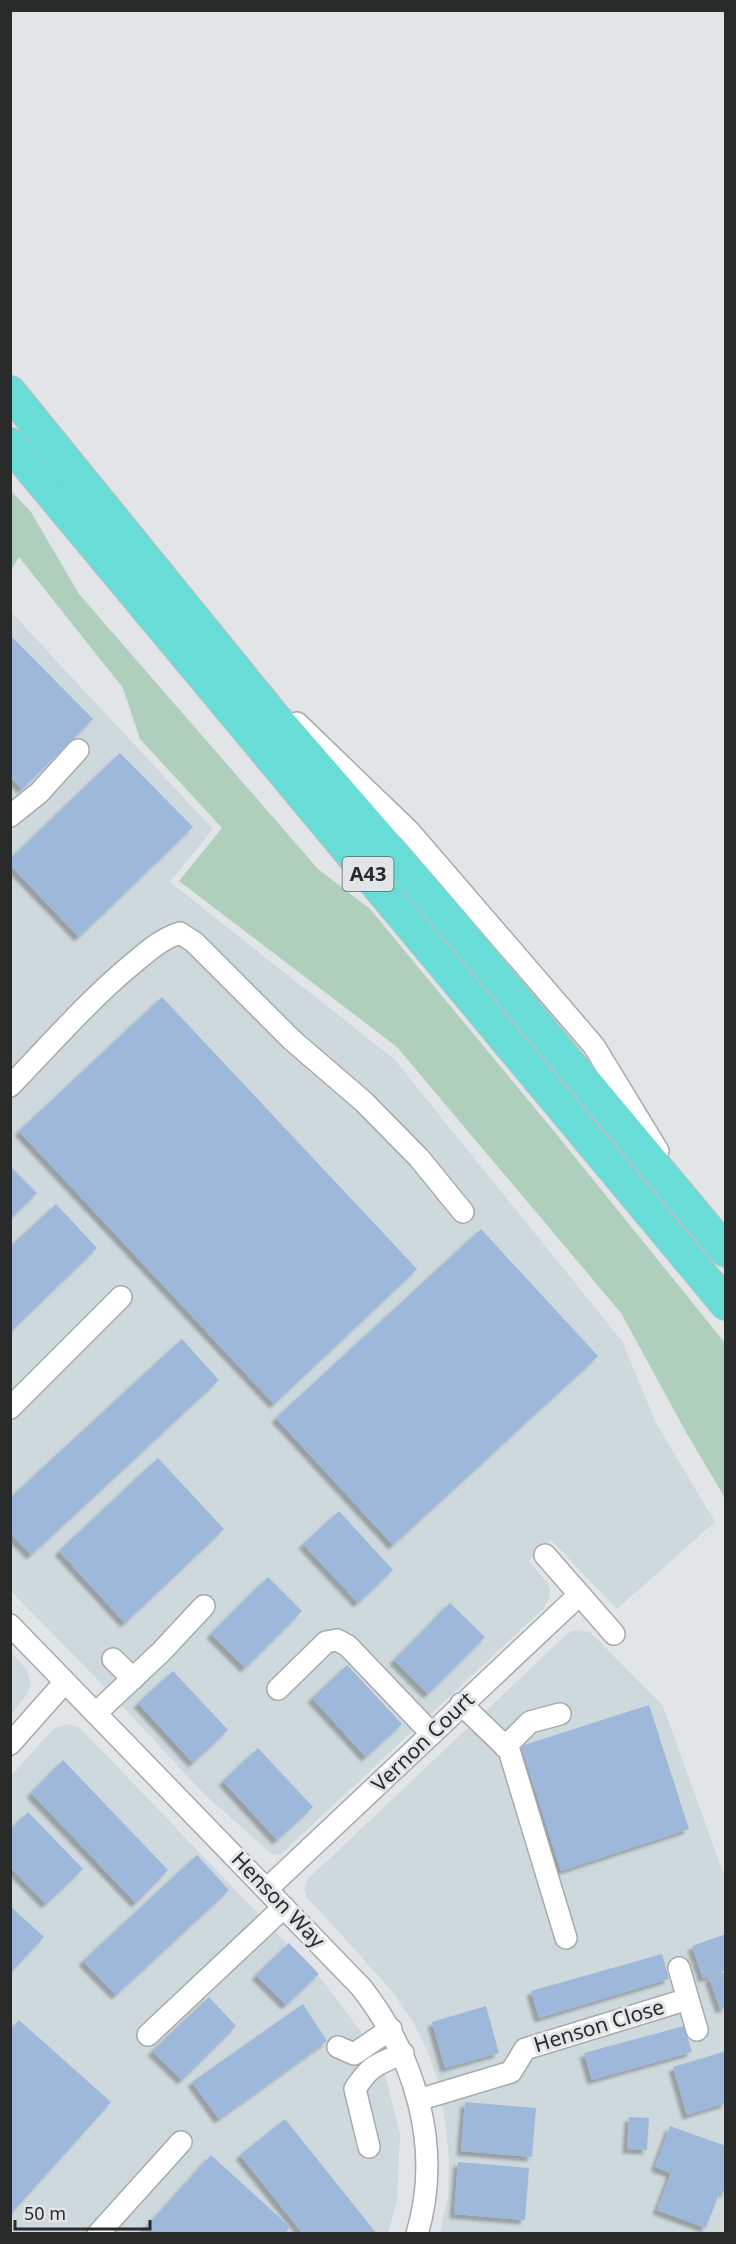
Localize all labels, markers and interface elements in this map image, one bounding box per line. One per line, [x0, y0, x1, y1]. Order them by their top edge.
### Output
road number: A43 [342, 857, 394, 891]
street label: Vernon Court [365, 1685, 480, 1797]
street label: Henson Way [226, 1845, 332, 1954]
street label: Henson Close [530, 1992, 667, 2058]
scale bar [15, 2193, 150, 2231]
text: 50 m [24, 2201, 66, 2225]

